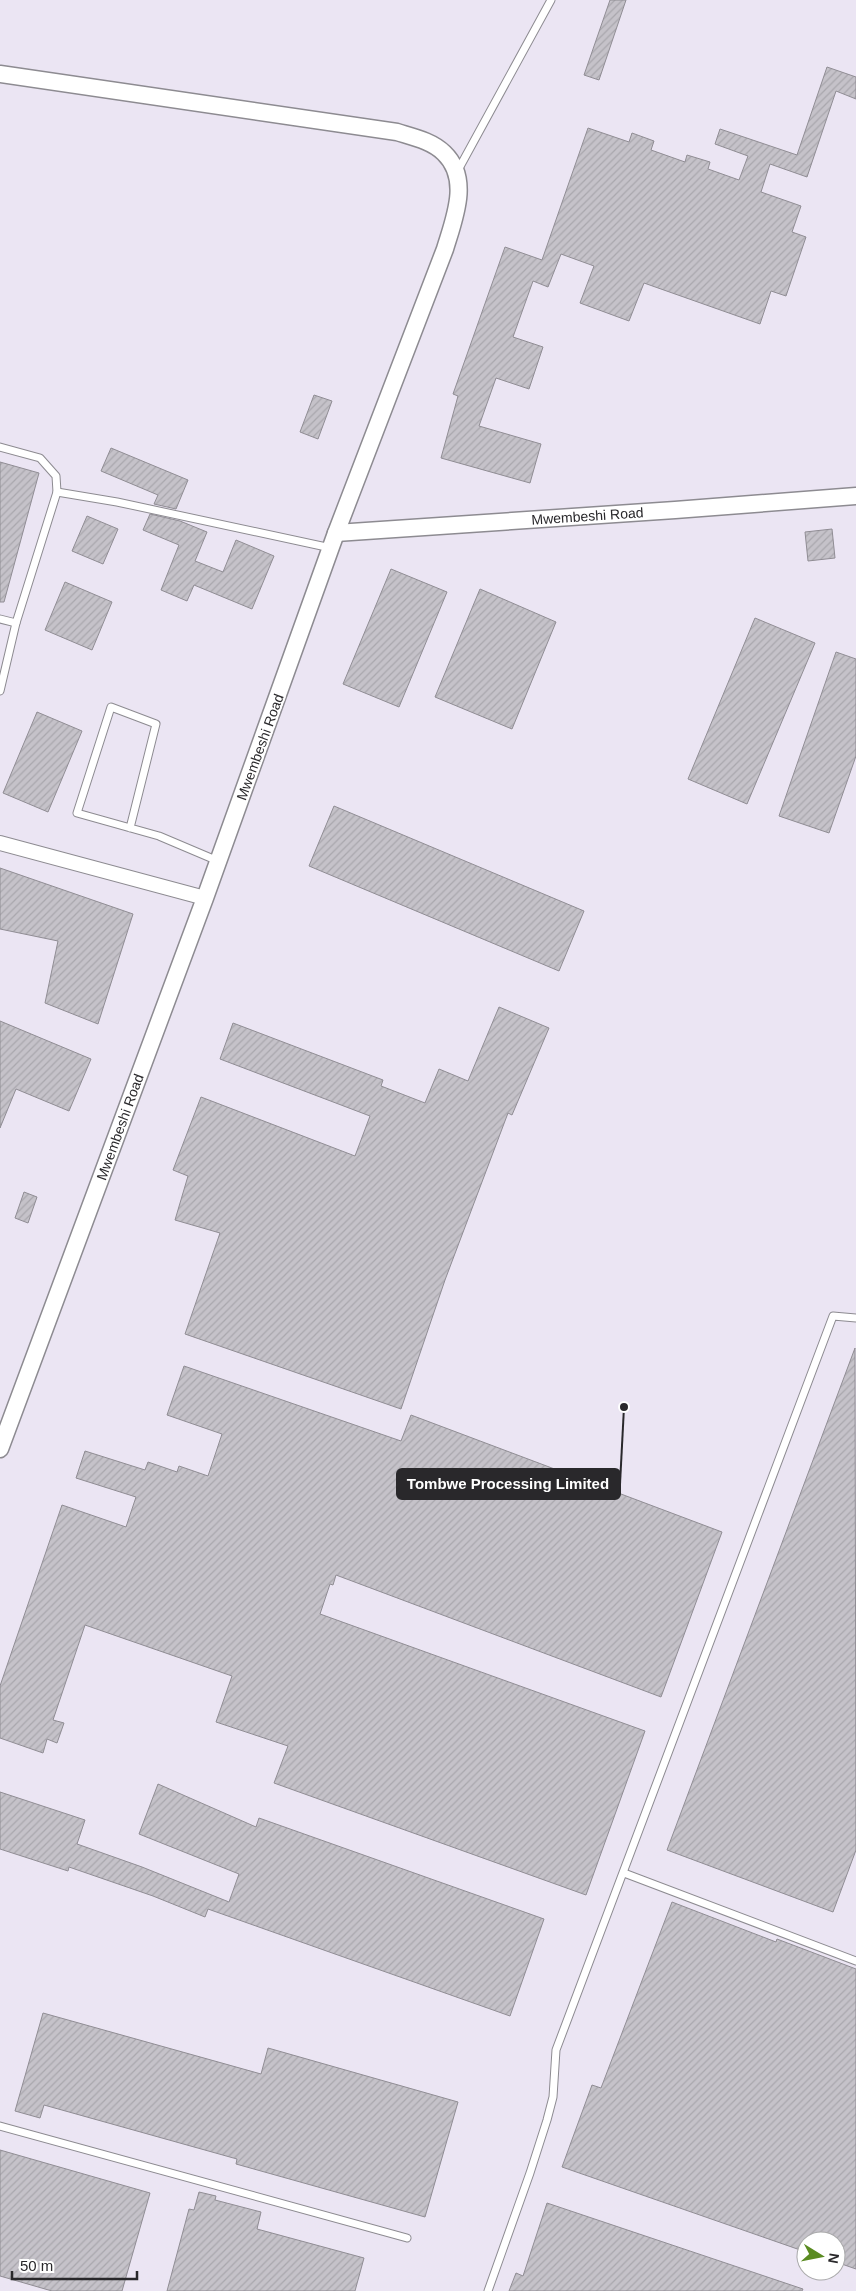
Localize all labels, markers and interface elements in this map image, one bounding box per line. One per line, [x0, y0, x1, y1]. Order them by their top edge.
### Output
street label: Mwembeshi Road [531, 504, 644, 528]
street label: Mwembeshi Road [233, 692, 287, 802]
street label: Mwembeshi Road [93, 1072, 147, 1182]
callout: Tombwe Processing Limited [397, 1469, 620, 1499]
text: Tombwe Processing Limited [407, 1475, 609, 1492]
north arrow [796, 2231, 846, 2281]
scale bar [12, 2248, 138, 2280]
text: N [825, 2252, 843, 2265]
text: 50 m [20, 2257, 53, 2274]

